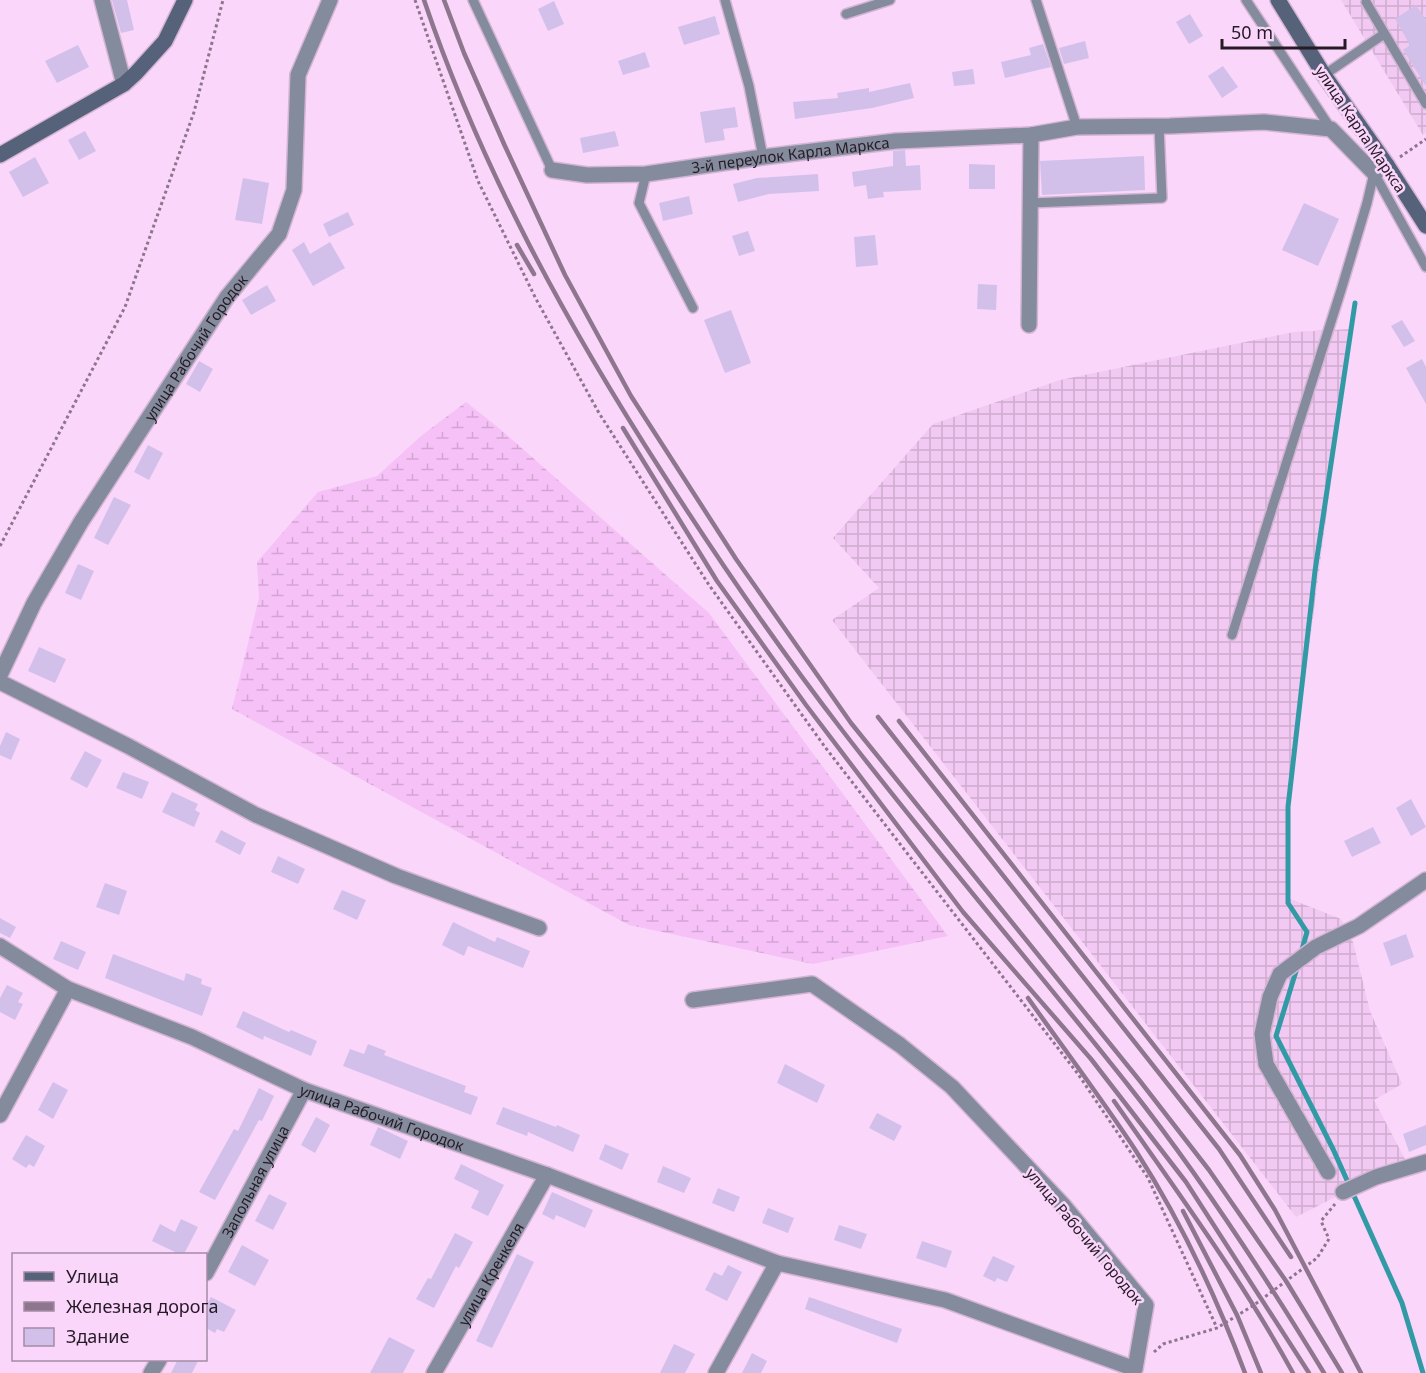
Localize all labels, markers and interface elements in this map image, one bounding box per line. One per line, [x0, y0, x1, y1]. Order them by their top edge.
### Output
scale bar [1222, 12, 1345, 50]
text: 50 m [1231, 20, 1273, 44]
street label: улица Карла Маркса [1311, 62, 1411, 196]
street label: 3-й переулок Карла Маркса [690, 132, 891, 177]
street label: улица Рабочий Городок [139, 270, 252, 425]
street label: улица Рабочий Городок [296, 1079, 467, 1155]
street label: Запольная улица [217, 1122, 293, 1241]
street label: улица Рабочий Городок [1022, 1164, 1148, 1308]
street label: улица Кренкеля [453, 1219, 528, 1329]
legend [12, 1253, 207, 1361]
text: Улица [66, 1264, 119, 1288]
text: Железная дорога [66, 1294, 218, 1318]
text: Здание [66, 1324, 130, 1348]

